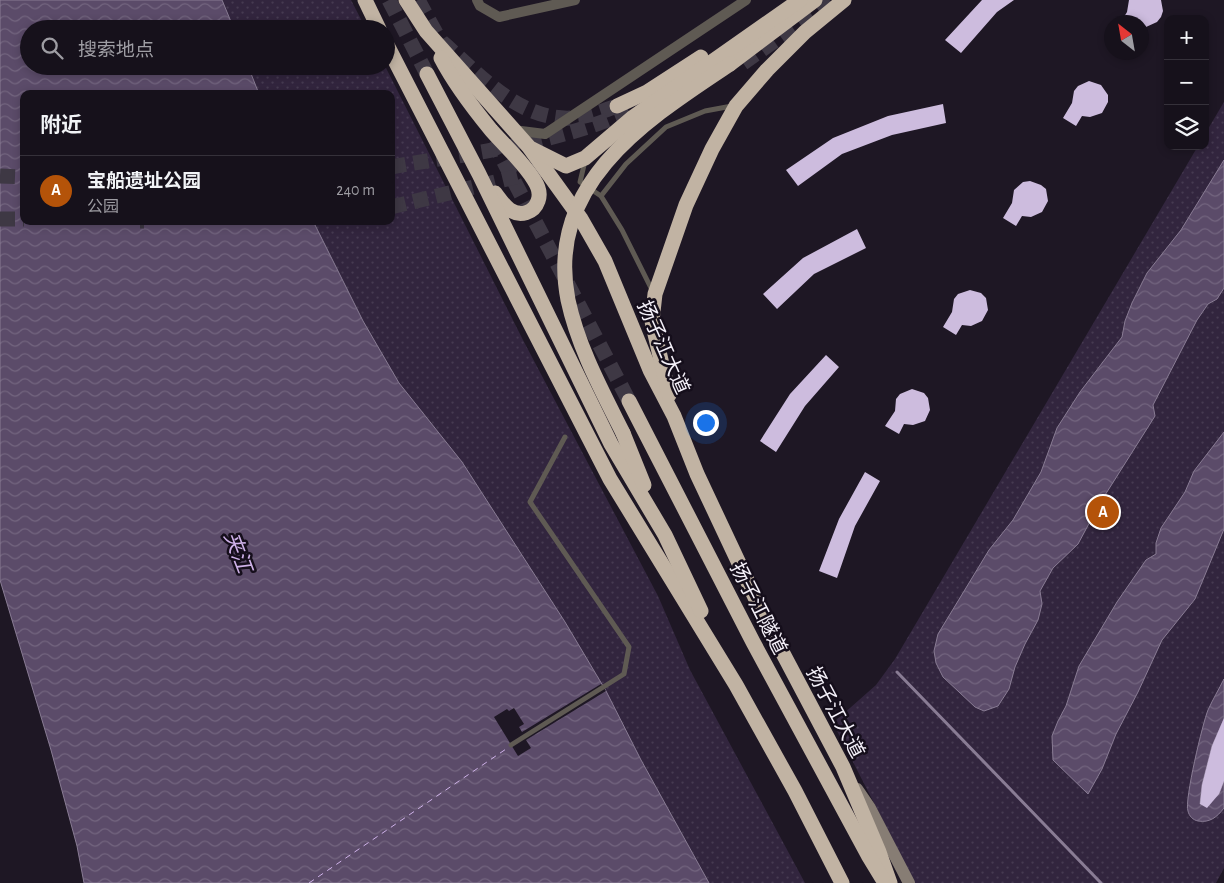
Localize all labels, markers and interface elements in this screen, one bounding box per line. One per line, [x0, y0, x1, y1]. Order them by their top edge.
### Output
north arrow [1104, 15, 1149, 60]
map controls [1164, 15, 1209, 150]
button: + [1164, 15, 1209, 60]
search box [20, 20, 395, 75]
icon: search [38, 34, 66, 62]
text: 搜索地点 [78, 41, 154, 60]
button: − [1164, 60, 1209, 105]
button: layers [1164, 105, 1209, 150]
text: 附近 [40, 115, 82, 136]
text: 宝船遗址公园 [87, 172, 201, 191]
text: A [51, 182, 61, 198]
text: 240 m [336, 182, 375, 198]
text: 公园 [87, 199, 119, 215]
street label: 扬子江大道 [634, 297, 693, 397]
your location [693, 410, 719, 436]
pin: A [1087, 493, 1119, 531]
water label: 夹江 [220, 528, 257, 577]
street label: 扬子江隧道 [726, 559, 791, 658]
street label: 扬子江大道 [803, 663, 868, 761]

